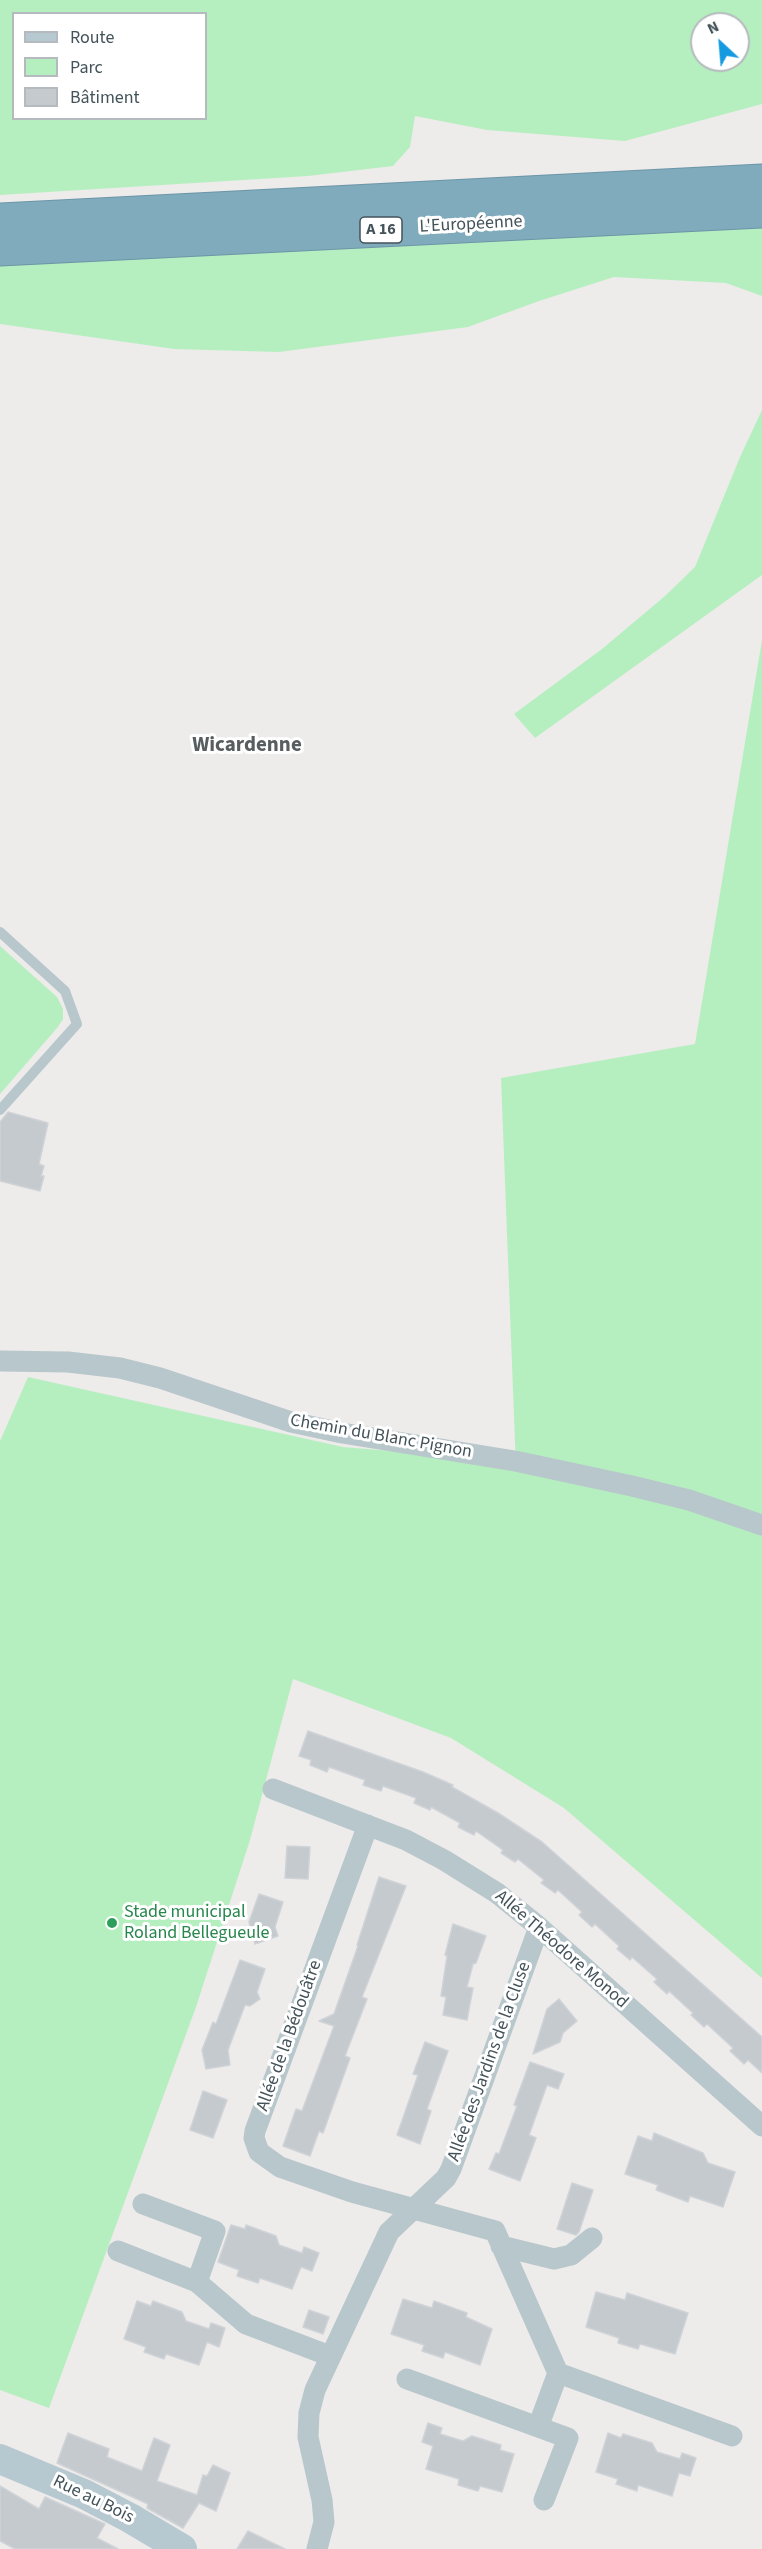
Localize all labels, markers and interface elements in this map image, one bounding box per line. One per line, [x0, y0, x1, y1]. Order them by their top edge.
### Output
legend [12, 12, 207, 120]
north arrow [690, 12, 750, 72]
text: N [703, 15, 723, 40]
text: Route [70, 25, 114, 50]
text: Parc [70, 55, 103, 80]
text: Bâtiment [70, 85, 140, 110]
street label: L'Européenne [419, 212, 523, 238]
road number: A 16 [360, 217, 402, 243]
district label: Wicardenne [192, 733, 302, 759]
street label: Chemin du Blanc Pignon [288, 1410, 474, 1464]
street label: Allée Théodore Monod [490, 1886, 632, 2014]
place label: Stade municipal Roland Bellegueule [124, 1902, 269, 1944]
marker: Stade municipal Roland Bellegueule [105, 1916, 119, 1930]
street label: Allée de la Bédouâtre [253, 1958, 327, 2114]
street label: Allée des Jardins de la Cluse [444, 1959, 536, 2165]
street label: Rue au Bois [49, 2471, 137, 2529]

